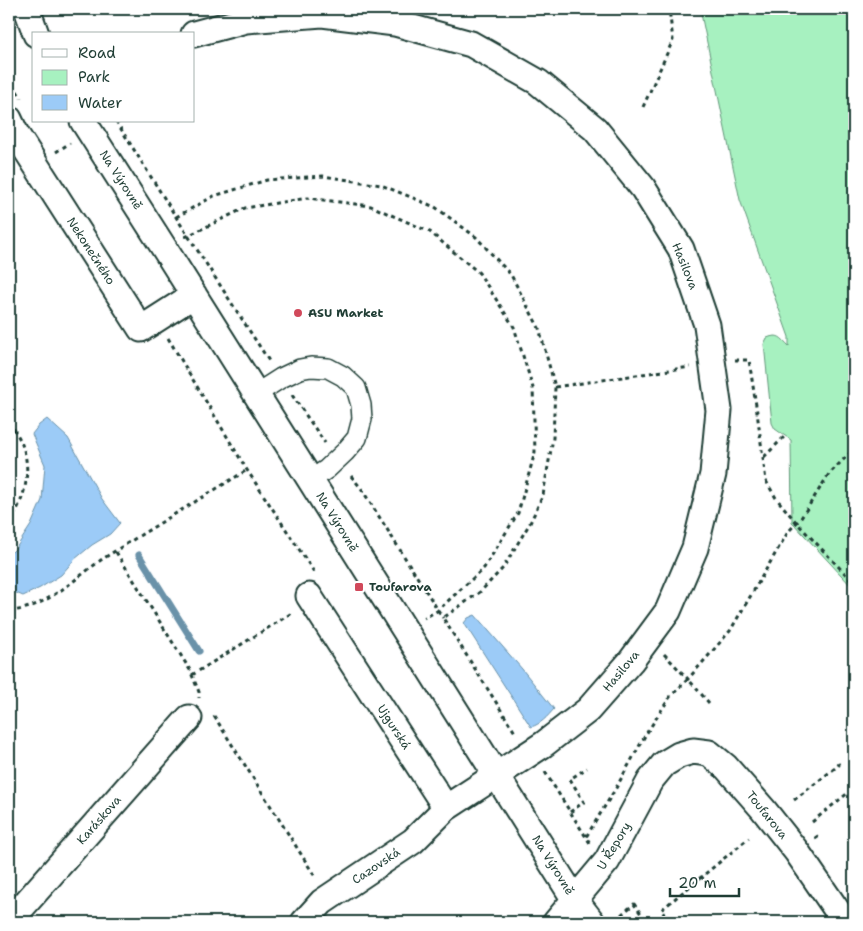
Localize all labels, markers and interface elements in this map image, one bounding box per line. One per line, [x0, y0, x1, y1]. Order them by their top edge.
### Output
legend [32, 32, 195, 122]
text: Road [78, 43, 116, 63]
text: Park [78, 67, 110, 87]
text: Water [78, 93, 122, 113]
street label: Na Výrovně [96, 147, 146, 213]
street label: Nekonečného [63, 214, 119, 288]
street label: Hasilova [668, 240, 702, 292]
place label: ASU Market [308, 305, 384, 321]
marker: ASU Market [292, 307, 304, 319]
street label: Na Výrovně [312, 489, 362, 555]
place label: Toufarova [369, 579, 432, 595]
marker: Toufarova [353, 581, 365, 593]
street label: Hasilova [599, 647, 643, 695]
street label: Ujgurská [374, 701, 415, 753]
street label: Toufarova [743, 788, 792, 843]
street label: Karáskova [73, 792, 125, 848]
street label: U Řepory [594, 819, 635, 873]
street label: Na Výrovně [528, 832, 578, 898]
street label: Cazovská [349, 844, 404, 888]
scale bar [670, 866, 739, 898]
text: 20 m [678, 873, 717, 893]

